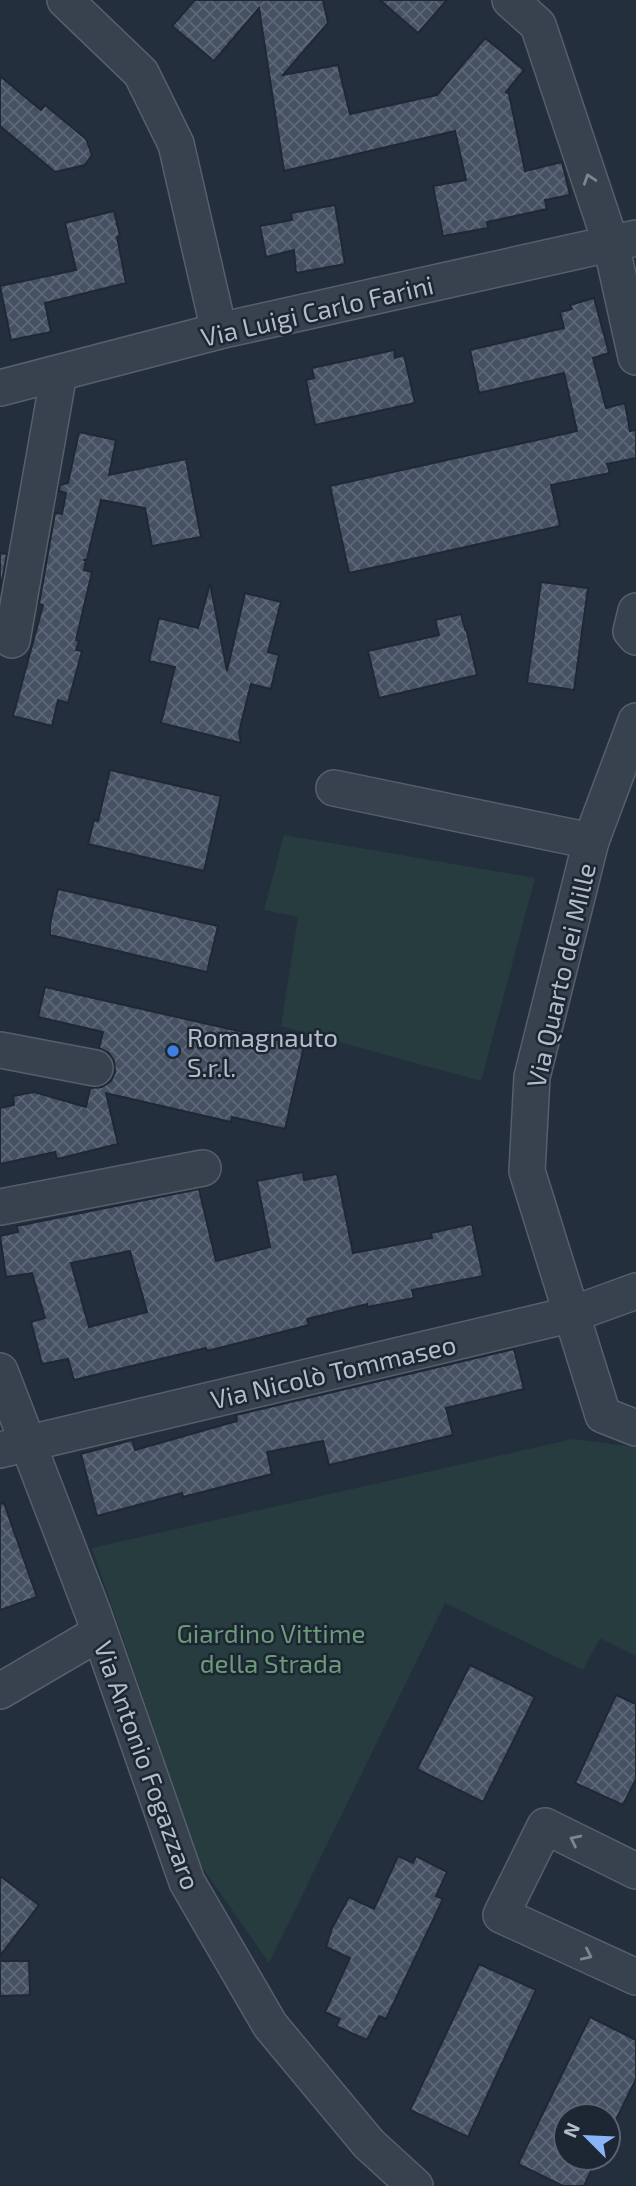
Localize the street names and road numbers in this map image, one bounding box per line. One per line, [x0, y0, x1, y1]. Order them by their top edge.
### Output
street label: Via Luigi Carlo Farini [198, 268, 436, 352]
street label: Via Quarto dei Mille [519, 860, 601, 1090]
street label: Via Nicolò Tommaseo [207, 1328, 459, 1414]
street label: Via Antonio Fogazzaro [89, 1636, 207, 1894]

